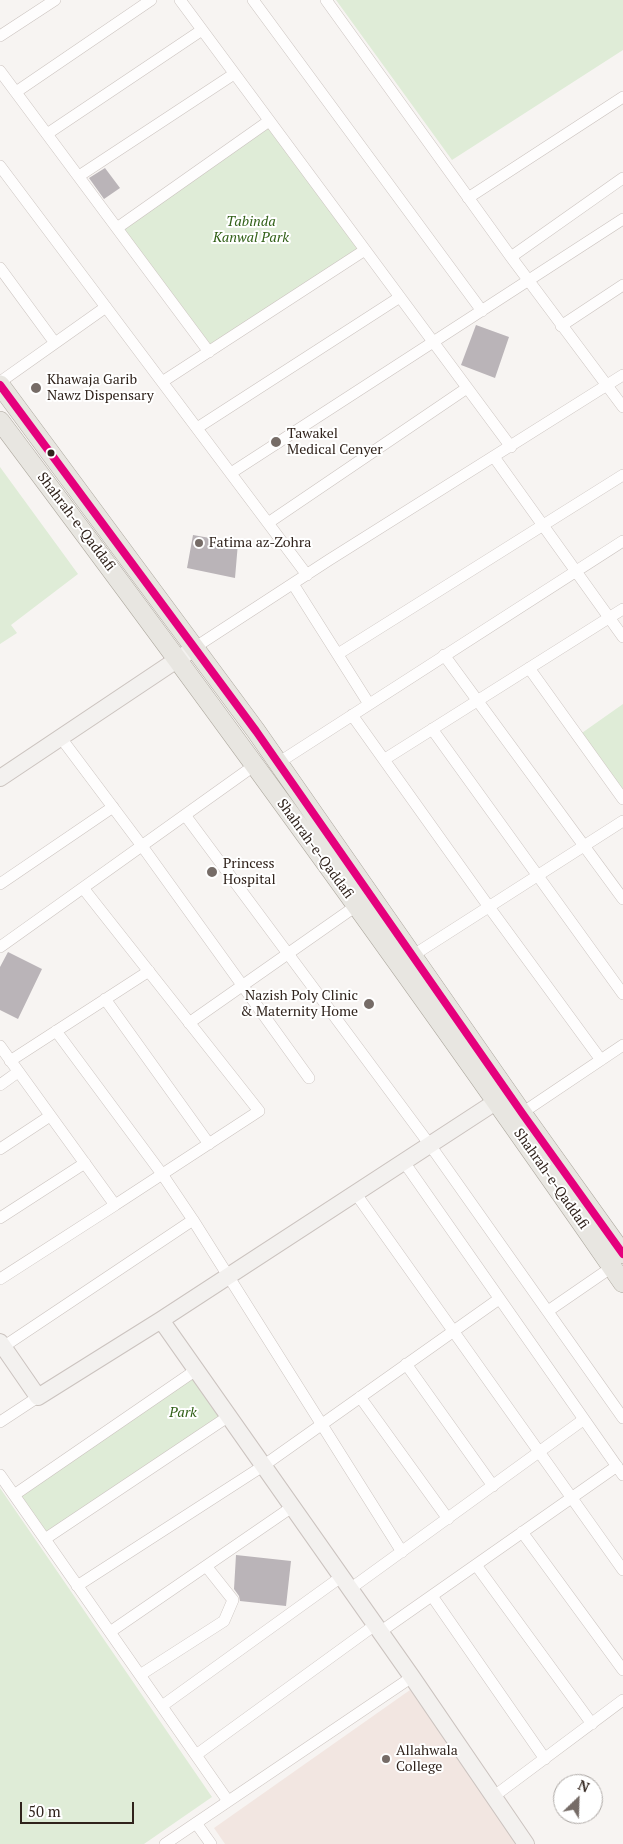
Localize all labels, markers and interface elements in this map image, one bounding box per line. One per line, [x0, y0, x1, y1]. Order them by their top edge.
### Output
park label: Tabinda Kanwal Park [213, 214, 289, 246]
place label: Khawaja Garib Nawz Dispensary [47, 372, 154, 404]
marker: Khawaja Garib Nawz Dispensary [29, 381, 43, 395]
place label: Tawakel Medical Cenyer [287, 426, 383, 458]
marker: Tawakel Medical Cenyer [269, 435, 283, 449]
unlabelled marker [46, 448, 56, 458]
street label: Shahrah-e-Qaddafi [33, 469, 119, 575]
place label: Fatima az-Zohra [209, 535, 311, 551]
marker: Fatima az-Zohra [193, 537, 205, 549]
street label: Shahrah-e-Qaddafi [273, 796, 357, 902]
place label: Princess Hospital [223, 856, 276, 889]
marker: Princess Hospital [205, 865, 219, 879]
place label: Nazish Poly Clinic & Maternity Home [240, 988, 358, 1020]
marker: Nazish Poly Clinic & Maternity Home [362, 997, 376, 1011]
street label: Shahrah-e-Qaddafi [510, 1125, 592, 1233]
park label: Park [169, 1405, 197, 1421]
place label: Allahwala College [396, 1743, 458, 1775]
marker: Allahwala College [380, 1753, 392, 1765]
north arrow [553, 1774, 603, 1824]
text: N [575, 1775, 593, 1797]
scale bar [22, 1792, 136, 1824]
text: 50 m [28, 1801, 61, 1821]

